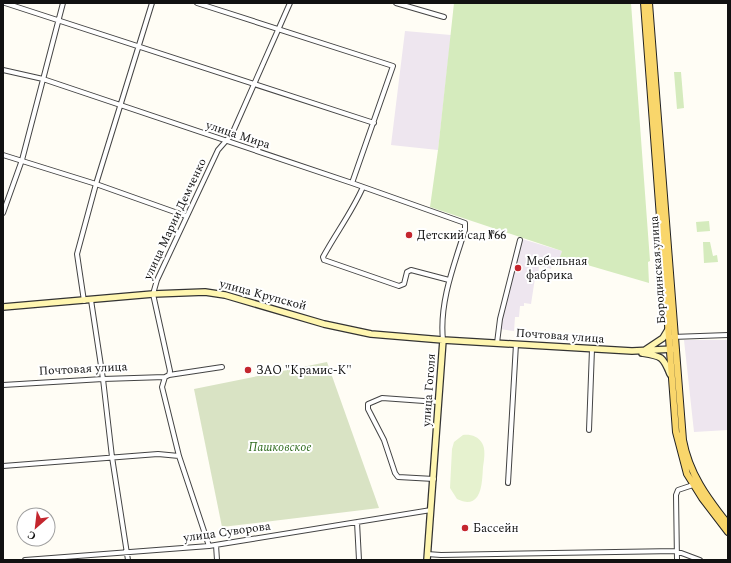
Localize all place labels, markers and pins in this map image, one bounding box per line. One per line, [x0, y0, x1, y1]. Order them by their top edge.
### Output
place label: Детский сад №66 [417, 226, 506, 245]
marker: Детский сад №66 [404, 230, 414, 240]
place label: Мебельная фабрика [526, 252, 588, 285]
marker: Мебельная фабрика [513, 263, 523, 273]
place label: ЗАО "Крамис-К" [256, 361, 352, 380]
marker: ЗАО "Крамис-К" [243, 365, 253, 375]
place label: Бассейн [473, 519, 519, 538]
marker: Бассейн [460, 523, 470, 533]

